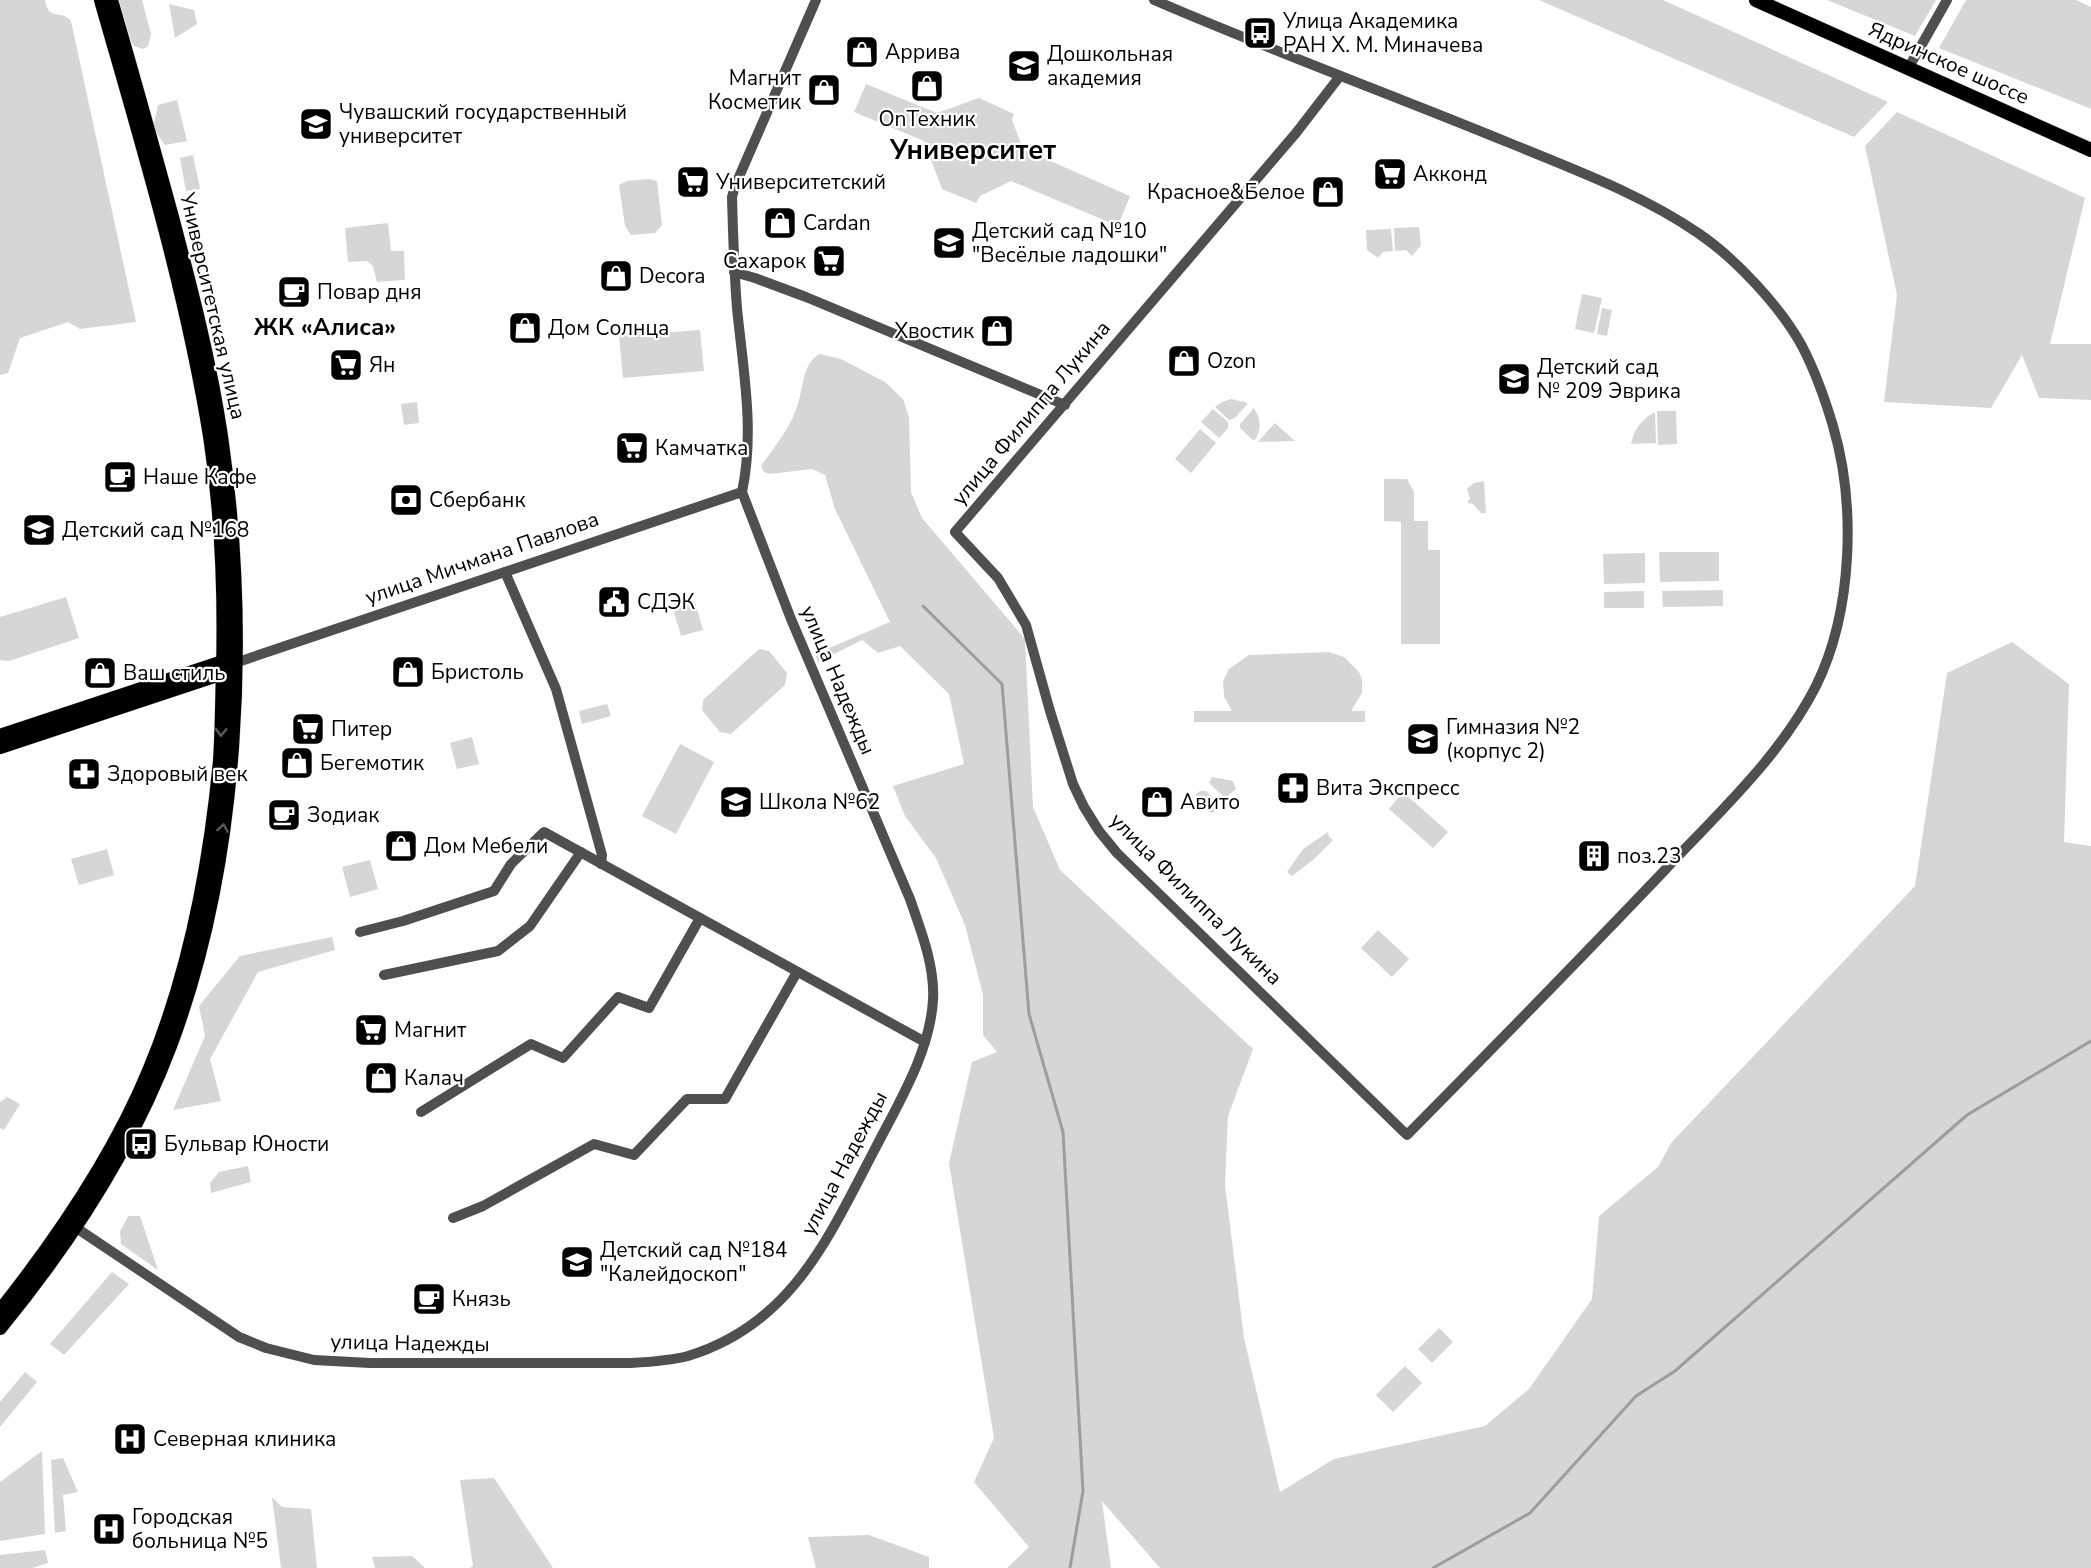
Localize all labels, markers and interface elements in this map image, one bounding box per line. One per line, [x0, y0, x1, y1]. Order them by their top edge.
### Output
place label: Улица Академика РАН Х. М. Миначева [1282, 7, 1483, 59]
bus stop icon: Улица Академика РАН Х. М. Миначева [1242, 15, 1278, 51]
street label: Ядринское шоссе [1864, 15, 2034, 111]
shop icon: Аррива [844, 34, 880, 70]
place label: Аррива [885, 38, 960, 66]
place label: Дошкольная академия [1047, 40, 1173, 92]
school or university icon: Дошкольная академия [1006, 48, 1042, 84]
place label: Магнит Косметик [708, 64, 802, 116]
shop icon: OnТехник [909, 68, 945, 104]
shop icon: Магнит Косметик [806, 72, 842, 108]
place label: Чувашский государственный университет [339, 98, 627, 150]
place label: OnТехник [878, 105, 977, 133]
school or university icon: Чувашский государственный университет [298, 106, 334, 142]
district label: Университет [889, 132, 1056, 169]
supermarket icon: Акконд [1372, 156, 1408, 192]
place label: Акконд [1413, 160, 1487, 188]
supermarket icon: Университетский [675, 164, 711, 200]
place label: Университетский [715, 168, 886, 196]
shop icon: Красное&Белое [1310, 174, 1346, 210]
place label: Красное&Белое [1147, 178, 1305, 206]
street label: Университетская улица [173, 189, 253, 422]
shop icon: Cardan [762, 205, 798, 241]
place label: Cardan [803, 209, 871, 237]
place label: Детский сад №10 "Весёлые ладошки" [972, 217, 1167, 269]
school or university icon: Детский сад №10 "Весёлые ладошки" [931, 225, 967, 261]
supermarket icon: Сахарок [811, 243, 847, 279]
place label: Сахарок [723, 247, 807, 275]
shop icon: Decora [598, 258, 634, 294]
place label: Decora [639, 262, 706, 290]
cafe icon: Повар дня [276, 274, 312, 310]
place label: Повар дня [317, 278, 422, 306]
shop icon: Дом Солнца [507, 310, 543, 346]
district label: ЖК «Алиса» [254, 311, 396, 343]
shop icon: Хвостик [979, 313, 1015, 349]
place label: Дом Солнца [548, 314, 669, 342]
street label: улица Филиппа Лукина [945, 315, 1117, 511]
place label: Хвостик [894, 317, 975, 345]
shop icon: Ozon [1166, 343, 1202, 379]
supermarket icon: Ян [328, 347, 364, 383]
place label: Ozon [1207, 347, 1256, 375]
place label: Ян [369, 351, 395, 379]
place label: Детский сад № 209 Эврика [1537, 353, 1681, 405]
school or university icon: Детский сад № 209 Эврика [1496, 361, 1532, 397]
supermarket icon: Камчатка [614, 430, 650, 466]
place label: Камчатка [655, 434, 748, 462]
cafe icon: Наше Кафе [102, 459, 138, 495]
place label: Наше Кафе [143, 463, 257, 491]
bank icon: Сбербанк [388, 482, 424, 518]
place label: Сбербанк [429, 486, 526, 514]
street label: улица Мичмана Павлова [361, 505, 603, 611]
school or university icon: Детский сад №168 [21, 512, 57, 548]
place label: Детский сад №168 [62, 516, 249, 544]
public building icon: СДЭК [596, 584, 632, 620]
place label: СДЭК [637, 588, 696, 616]
street label: улица Надежды [794, 601, 882, 759]
shop icon: Бристоль [390, 654, 426, 690]
shop icon: Ваш стиль [82, 655, 118, 691]
place label: Бристоль [431, 658, 524, 686]
place label: Ваш стиль [123, 659, 226, 687]
supermarket icon: Питер [290, 711, 326, 747]
place label: Гимназия №2 (корпус 2) [1446, 713, 1580, 765]
place label: Питер [331, 715, 392, 743]
school or university icon: Гимназия №2 (корпус 2) [1405, 721, 1441, 757]
one-way arrow [215, 727, 227, 736]
shop icon: Бегемотик [279, 745, 315, 781]
place label: Бегемотик [320, 749, 425, 777]
pharmacy icon: Здоровый век [66, 756, 102, 792]
place label: Здоровый век [107, 760, 248, 788]
pharmacy icon: Вита Экспресс [1275, 770, 1311, 806]
place label: Вита Экспресс [1316, 774, 1460, 802]
school or university icon: Школа №62 [718, 784, 754, 820]
shop icon: Авито [1139, 784, 1175, 820]
place label: Школа №62 [759, 788, 880, 816]
place label: Авито [1180, 788, 1240, 816]
cafe icon: Зодиак [266, 797, 302, 833]
place label: Зодиак [307, 801, 380, 829]
street label: улица Филиппа Лукина [1104, 807, 1288, 991]
one-way arrow [217, 823, 229, 833]
shop icon: Дом Мебели [383, 828, 419, 864]
place label: Дом Мебели [424, 832, 548, 860]
building icon: поз.23 [1576, 838, 1612, 874]
place label: поз.23 [1617, 842, 1682, 870]
supermarket icon: Магнит [353, 1012, 389, 1048]
place label: Магнит [394, 1016, 467, 1044]
shop icon: Калач [363, 1060, 399, 1096]
place label: Калач [404, 1064, 464, 1092]
street label: улица Надежды [794, 1086, 894, 1240]
bus stop icon: Бульвар Юности [123, 1126, 159, 1162]
place label: Бульвар Юности [164, 1130, 329, 1158]
place label: Детский сад №184 "Калейдоскоп" [600, 1236, 787, 1288]
school or university icon: Детский сад №184 "Калейдоскоп" [559, 1244, 595, 1280]
cafe icon: Князь [411, 1281, 447, 1317]
place label: Князь [452, 1285, 511, 1313]
street label: улица Надежды [330, 1328, 490, 1358]
hospital icon: Северная клиника [112, 1421, 148, 1457]
place label: Северная клиника [153, 1425, 336, 1453]
place label: Городская больница №5 [132, 1503, 268, 1555]
hospital icon: Городская больница №5 [91, 1511, 127, 1547]

